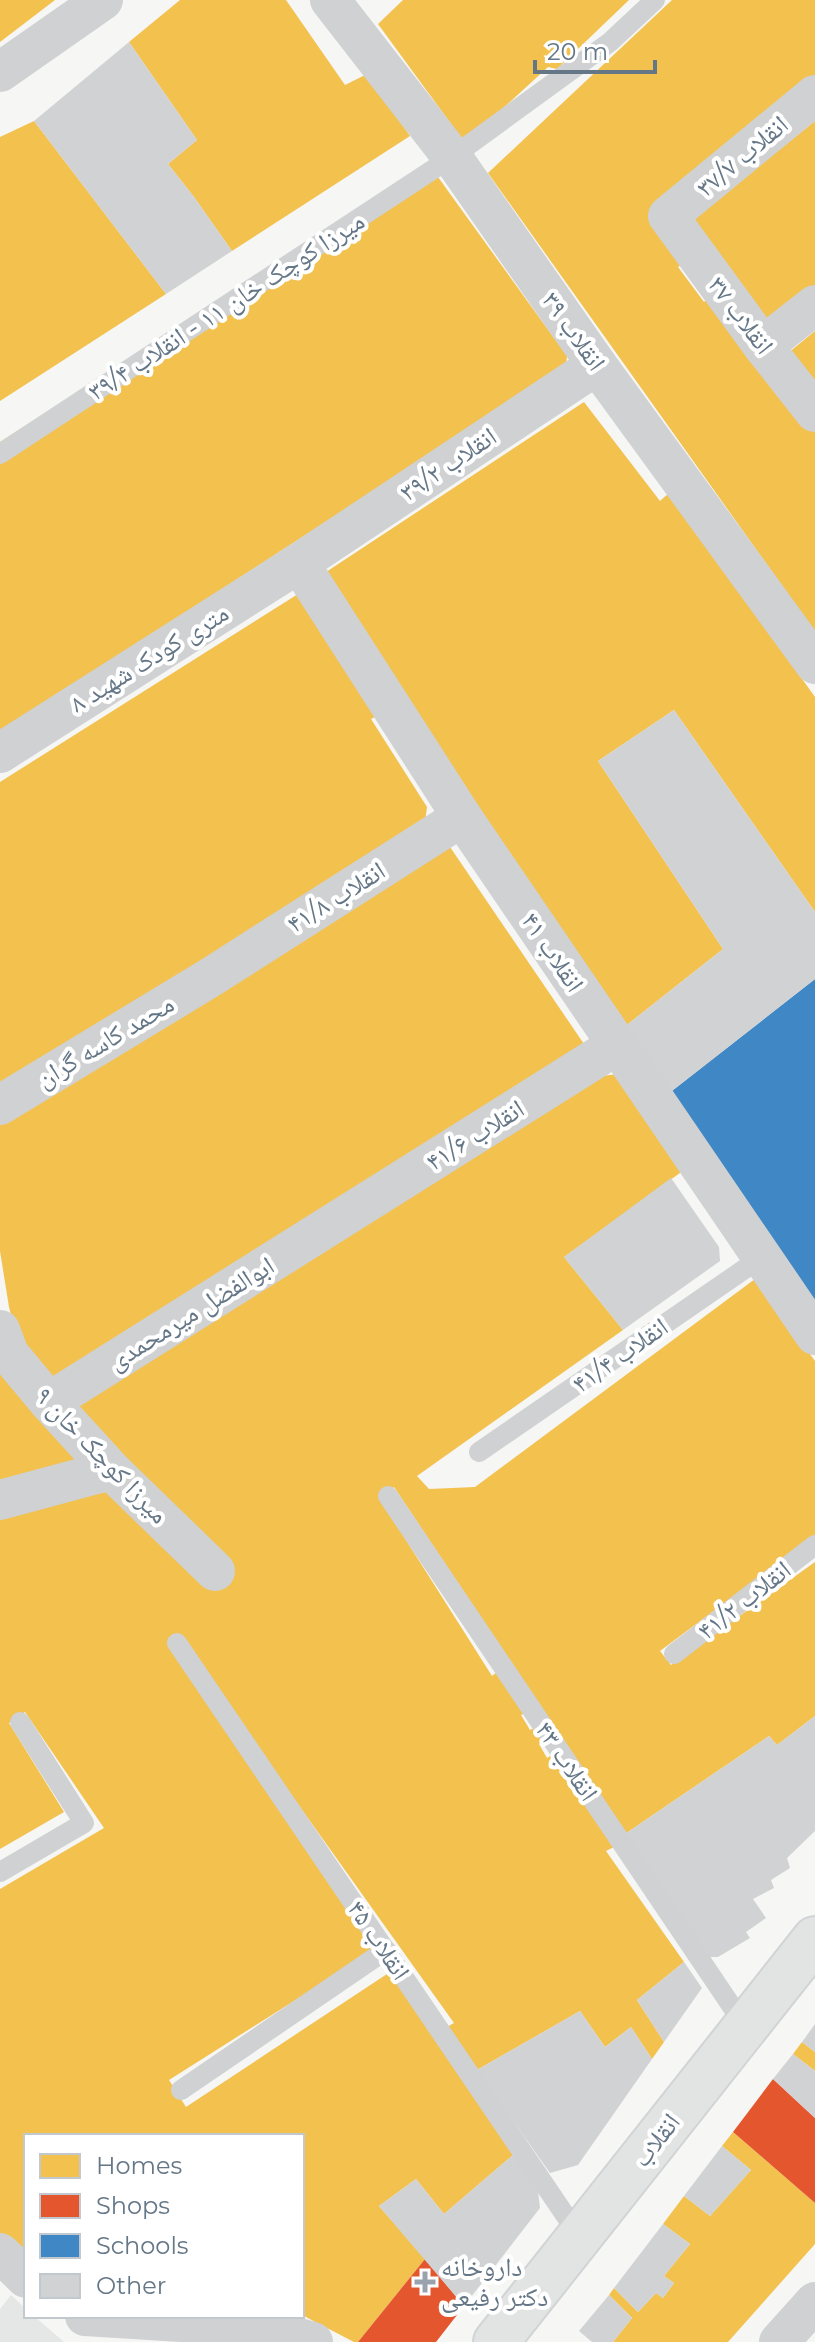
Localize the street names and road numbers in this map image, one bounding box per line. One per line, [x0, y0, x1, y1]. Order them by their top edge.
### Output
street label: انقلاب ۳۷/۷ [690, 108, 794, 204]
street label: میرزا کوچک خان ۱۱ - انقلاب ۳۹/۴ [82, 205, 370, 407]
street label: انقلاب ۳۷ [701, 270, 781, 360]
street label: انقلاب ۳۹ [535, 285, 613, 377]
street label: انقلاب ۳۹/۲ [394, 420, 502, 508]
street label: ۸ متری کودک شهید [64, 596, 234, 720]
street label: انقلاب ۴۱/۸ [281, 854, 391, 940]
street label: انقلاب ۴۱ [515, 906, 591, 998]
street label: محمد کاسه گران [30, 987, 180, 1095]
street label: انقلاب ۴۱/۶ [420, 1092, 530, 1178]
street label: ابوالفضل میرمحمدی [102, 1249, 280, 1377]
street label: انقلاب ۴۱/۴ [566, 1310, 674, 1400]
street label: میرزا کوچک خان ۹ [29, 1380, 175, 1530]
street label: انقلاب ۴۱/۲ [691, 1554, 797, 1646]
street label: انقلاب ۴۳ [529, 1715, 605, 1807]
street label: انقلاب ۴۵ [341, 1894, 417, 1986]
street label: انقلاب [625, 2107, 687, 2173]

